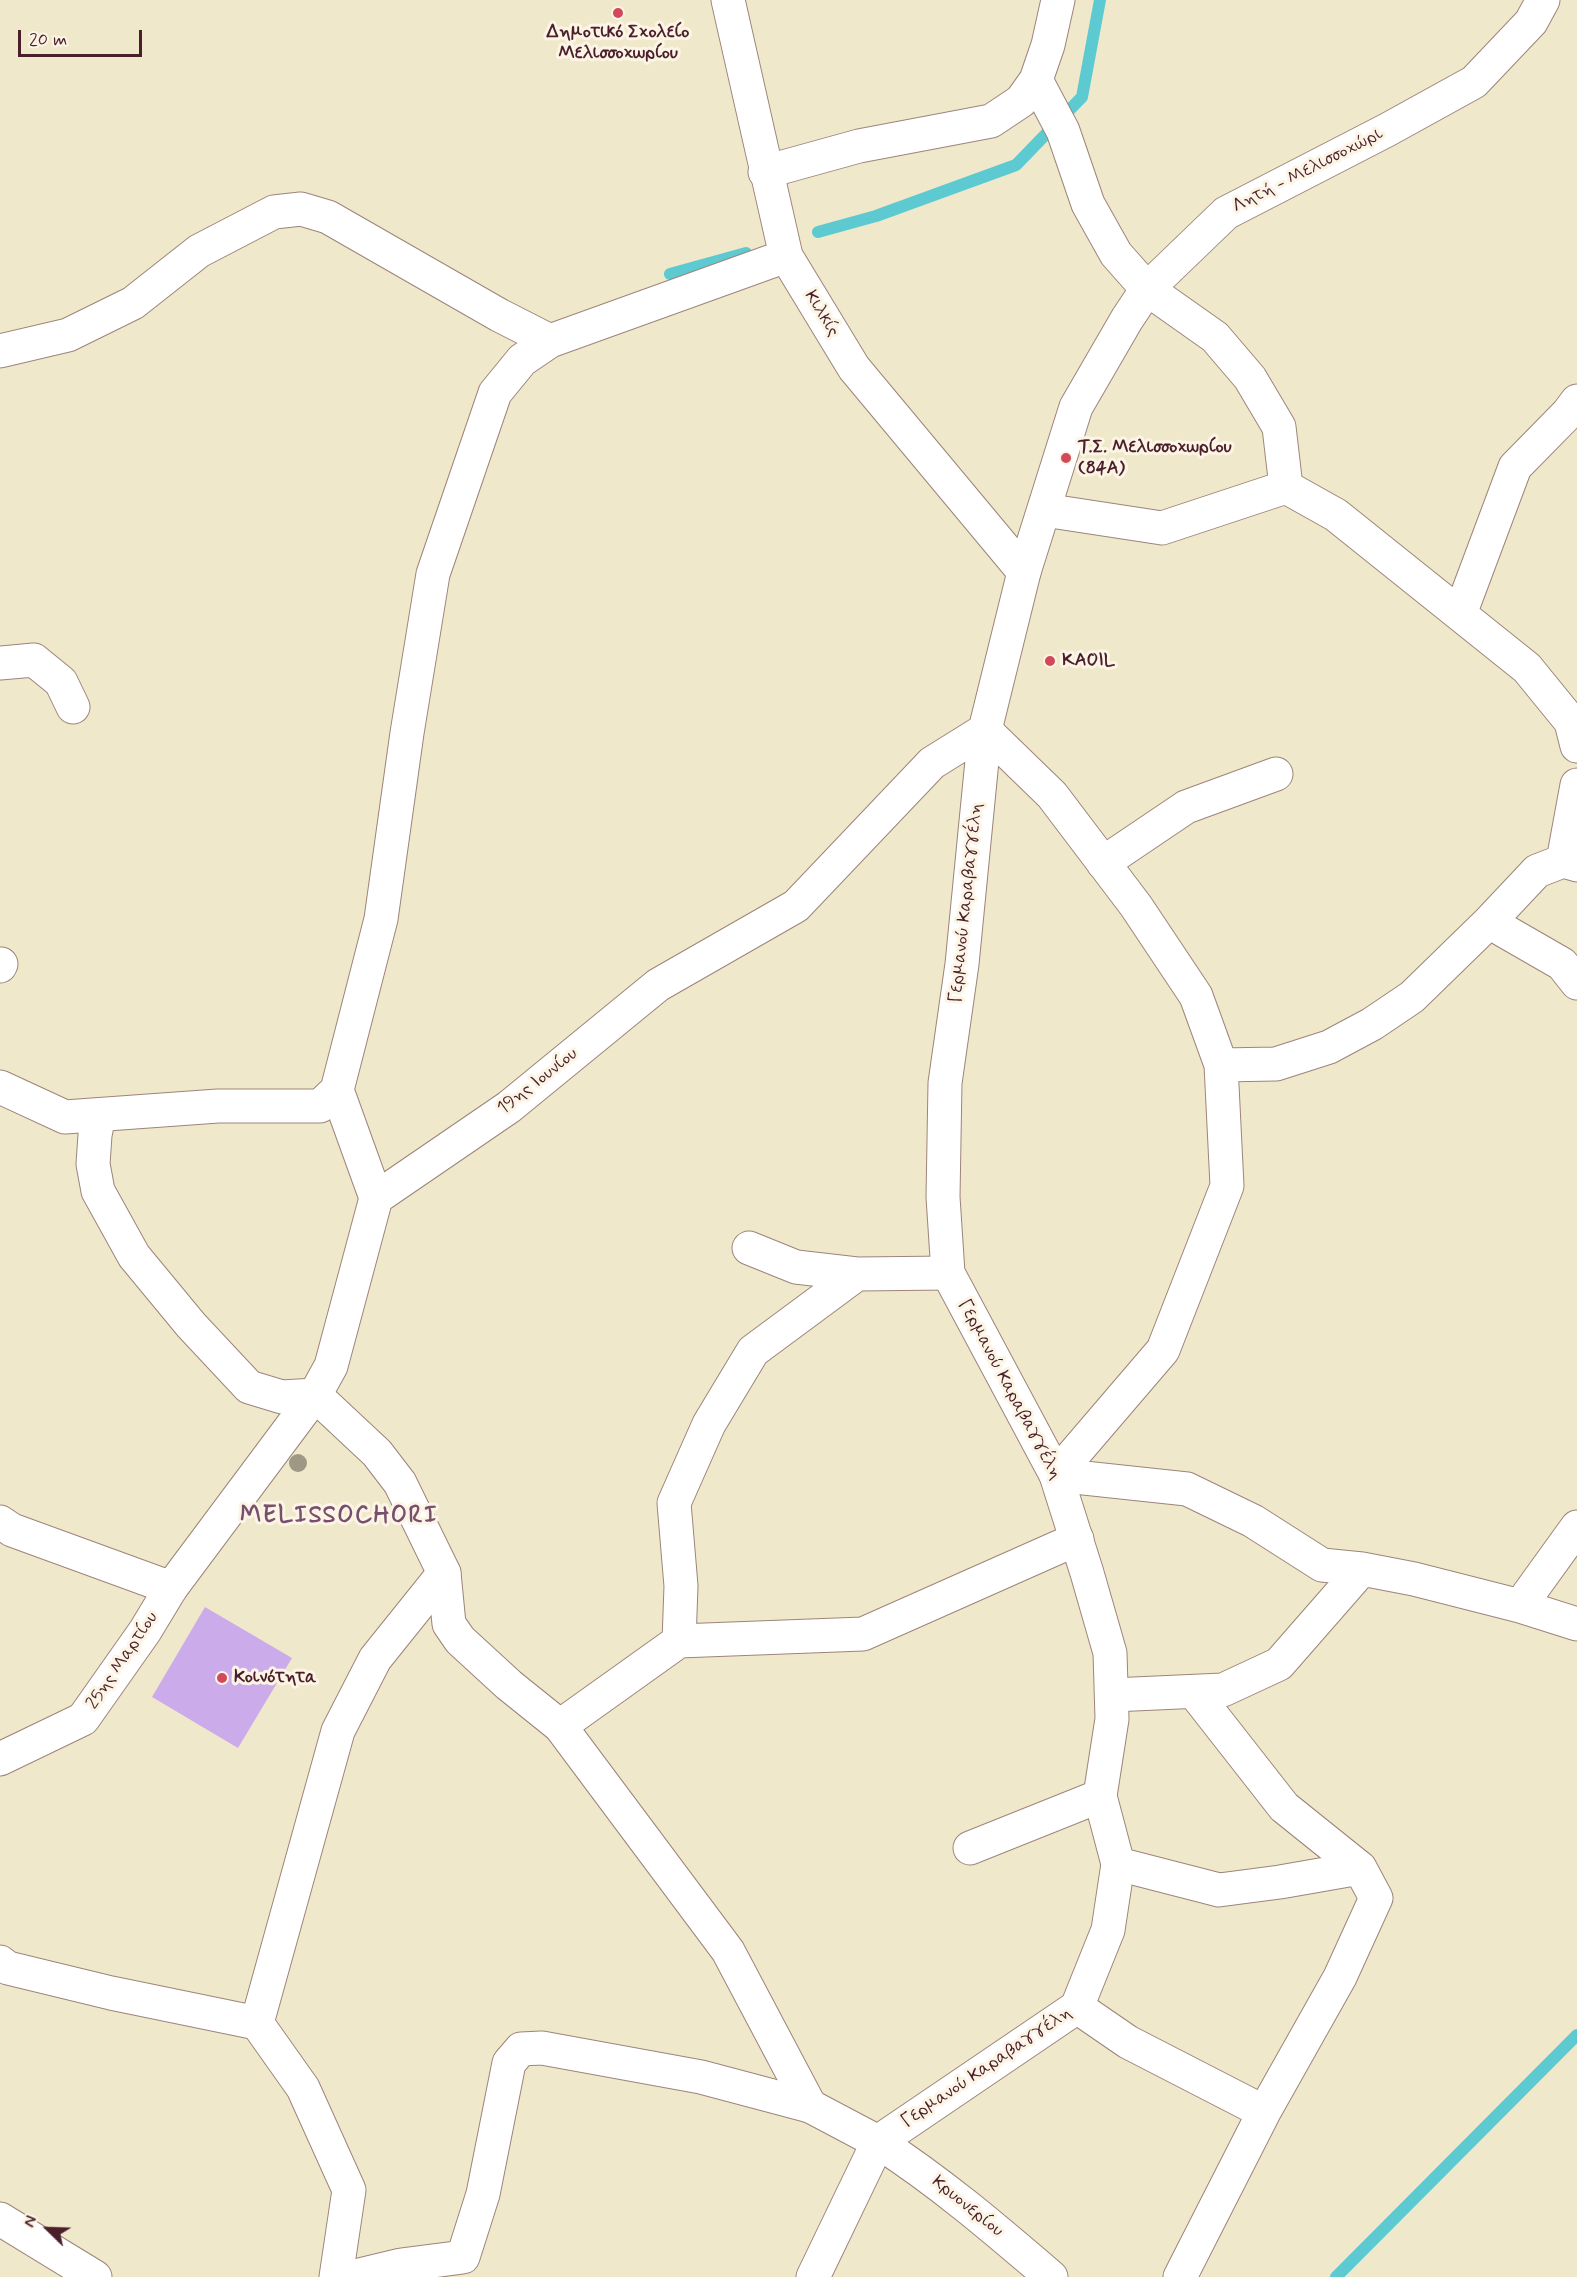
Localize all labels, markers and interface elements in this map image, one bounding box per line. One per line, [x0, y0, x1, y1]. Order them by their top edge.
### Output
marker: Δημοτικό Σχολείο Μελισσοχωρίου [611, 6, 625, 20]
scale bar [21, 18, 146, 56]
place label: Δημοτικό Σχολείο Μελισσοχωρίου [547, 22, 689, 64]
text: 20 m [29, 28, 67, 52]
street label: Λητή - Μελισσοχώρι [1229, 124, 1387, 218]
street label: Κιλκίς [799, 287, 843, 341]
place label: Τ.Σ. Μελισσοχωρίου (84Α) [1078, 437, 1232, 480]
marker: Τ.Σ. Μελισσοχωρίου (84Α) [1059, 451, 1073, 465]
place label: KAOIL [1062, 650, 1115, 672]
marker: KAOIL [1043, 654, 1057, 668]
street label: Γερμανού Καραβαγγέλη [946, 802, 988, 1004]
street label: 19ης Ιουνίου [493, 1044, 583, 1120]
street label: Γερμανού Καραβαγγέλη [952, 1296, 1066, 1484]
district label: MELISSOCHORI [242, 1503, 436, 1531]
street label: 25ης Μαρτίου [82, 1608, 164, 1714]
place label: Κοινότητα [234, 1667, 316, 1689]
marker: Κοινότητα [215, 1671, 229, 1685]
street label: Γερμανού Καραβαγγέλη [898, 2003, 1076, 2133]
street label: Κρυονερίου [927, 2172, 1007, 2242]
north arrow [18, 2199, 78, 2259]
text: N [19, 2213, 43, 2231]

